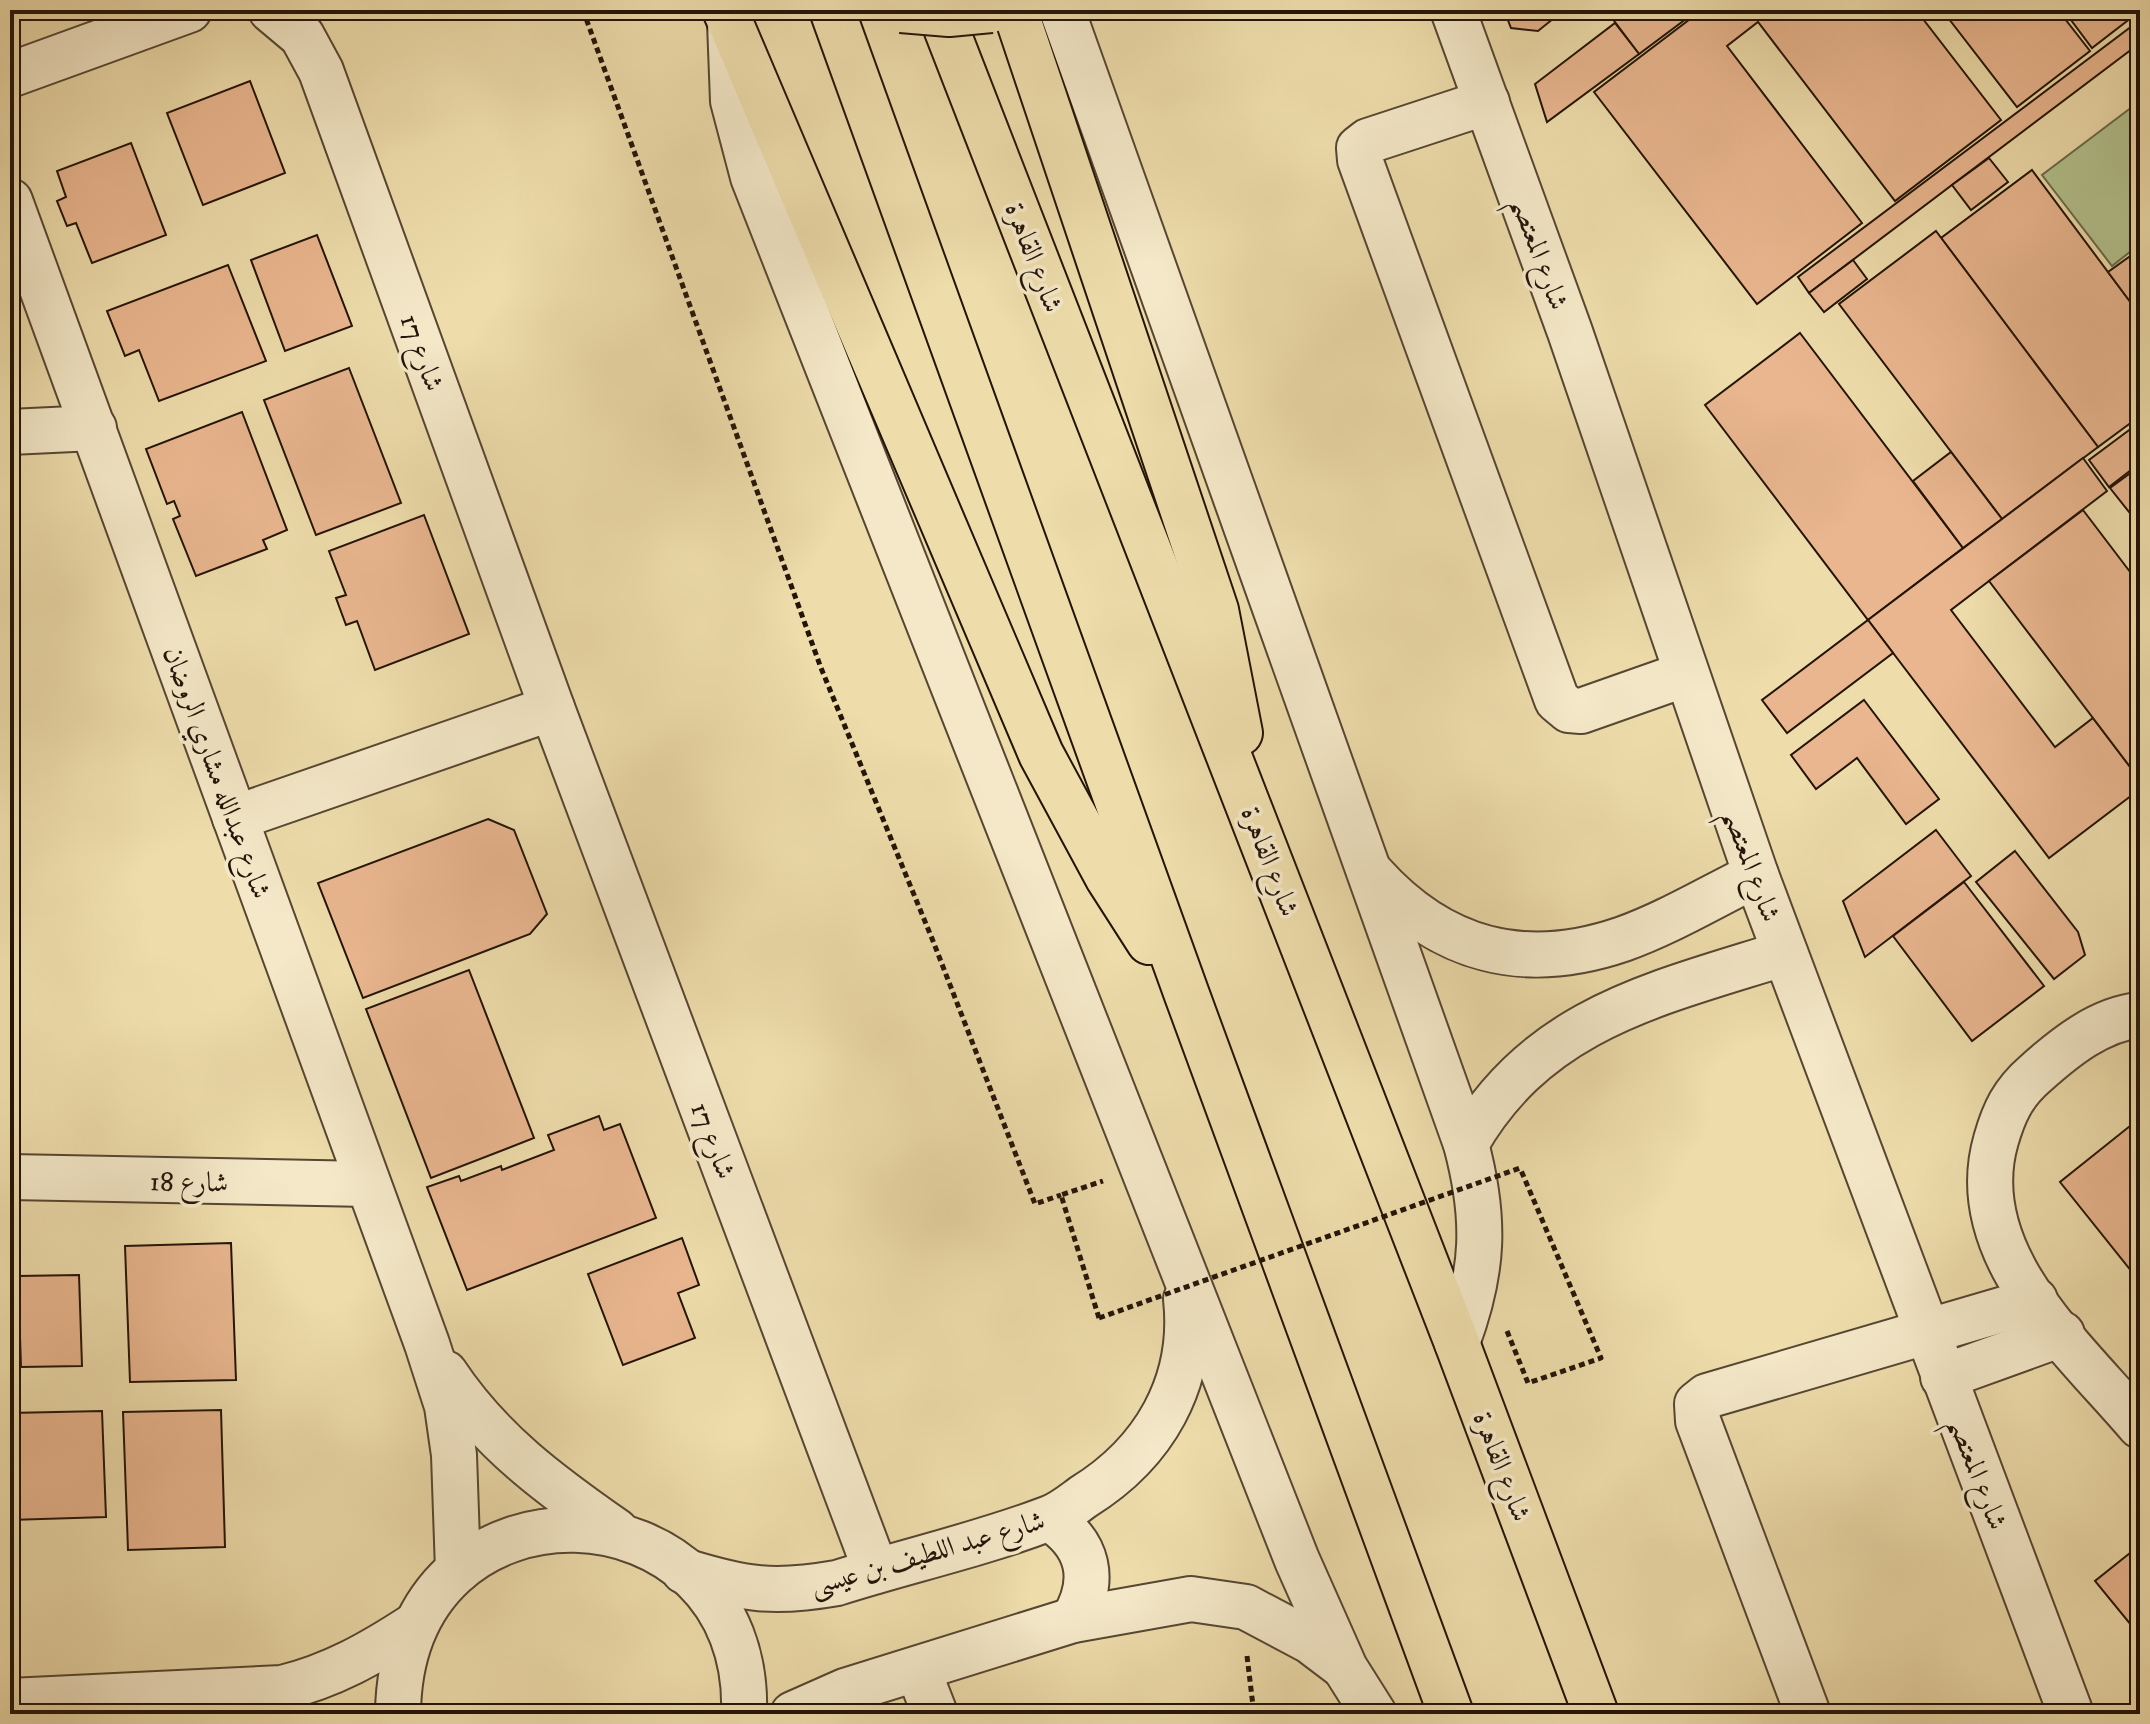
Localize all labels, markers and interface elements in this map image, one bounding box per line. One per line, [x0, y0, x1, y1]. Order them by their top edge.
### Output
street label: شارع المعتصم [1495, 192, 1576, 318]
street label: شارع القاهرة [992, 197, 1071, 319]
street label: شارع 17 [387, 309, 452, 398]
street label: شارع عبدالله مشاري الروضان [150, 642, 279, 905]
street label: شارع القاهرة [1228, 801, 1307, 923]
street label: شارع المعتصم [1707, 804, 1788, 930]
street label: شارع 17 [677, 1097, 743, 1186]
street label: شارع 18 [149, 1164, 229, 1206]
street label: شارع القاهرة [1460, 1406, 1539, 1528]
street label: شارع المعتصم [1932, 1412, 2015, 1538]
street label: شارع عبد اللطيف بن عيسى [806, 1503, 1050, 1609]

